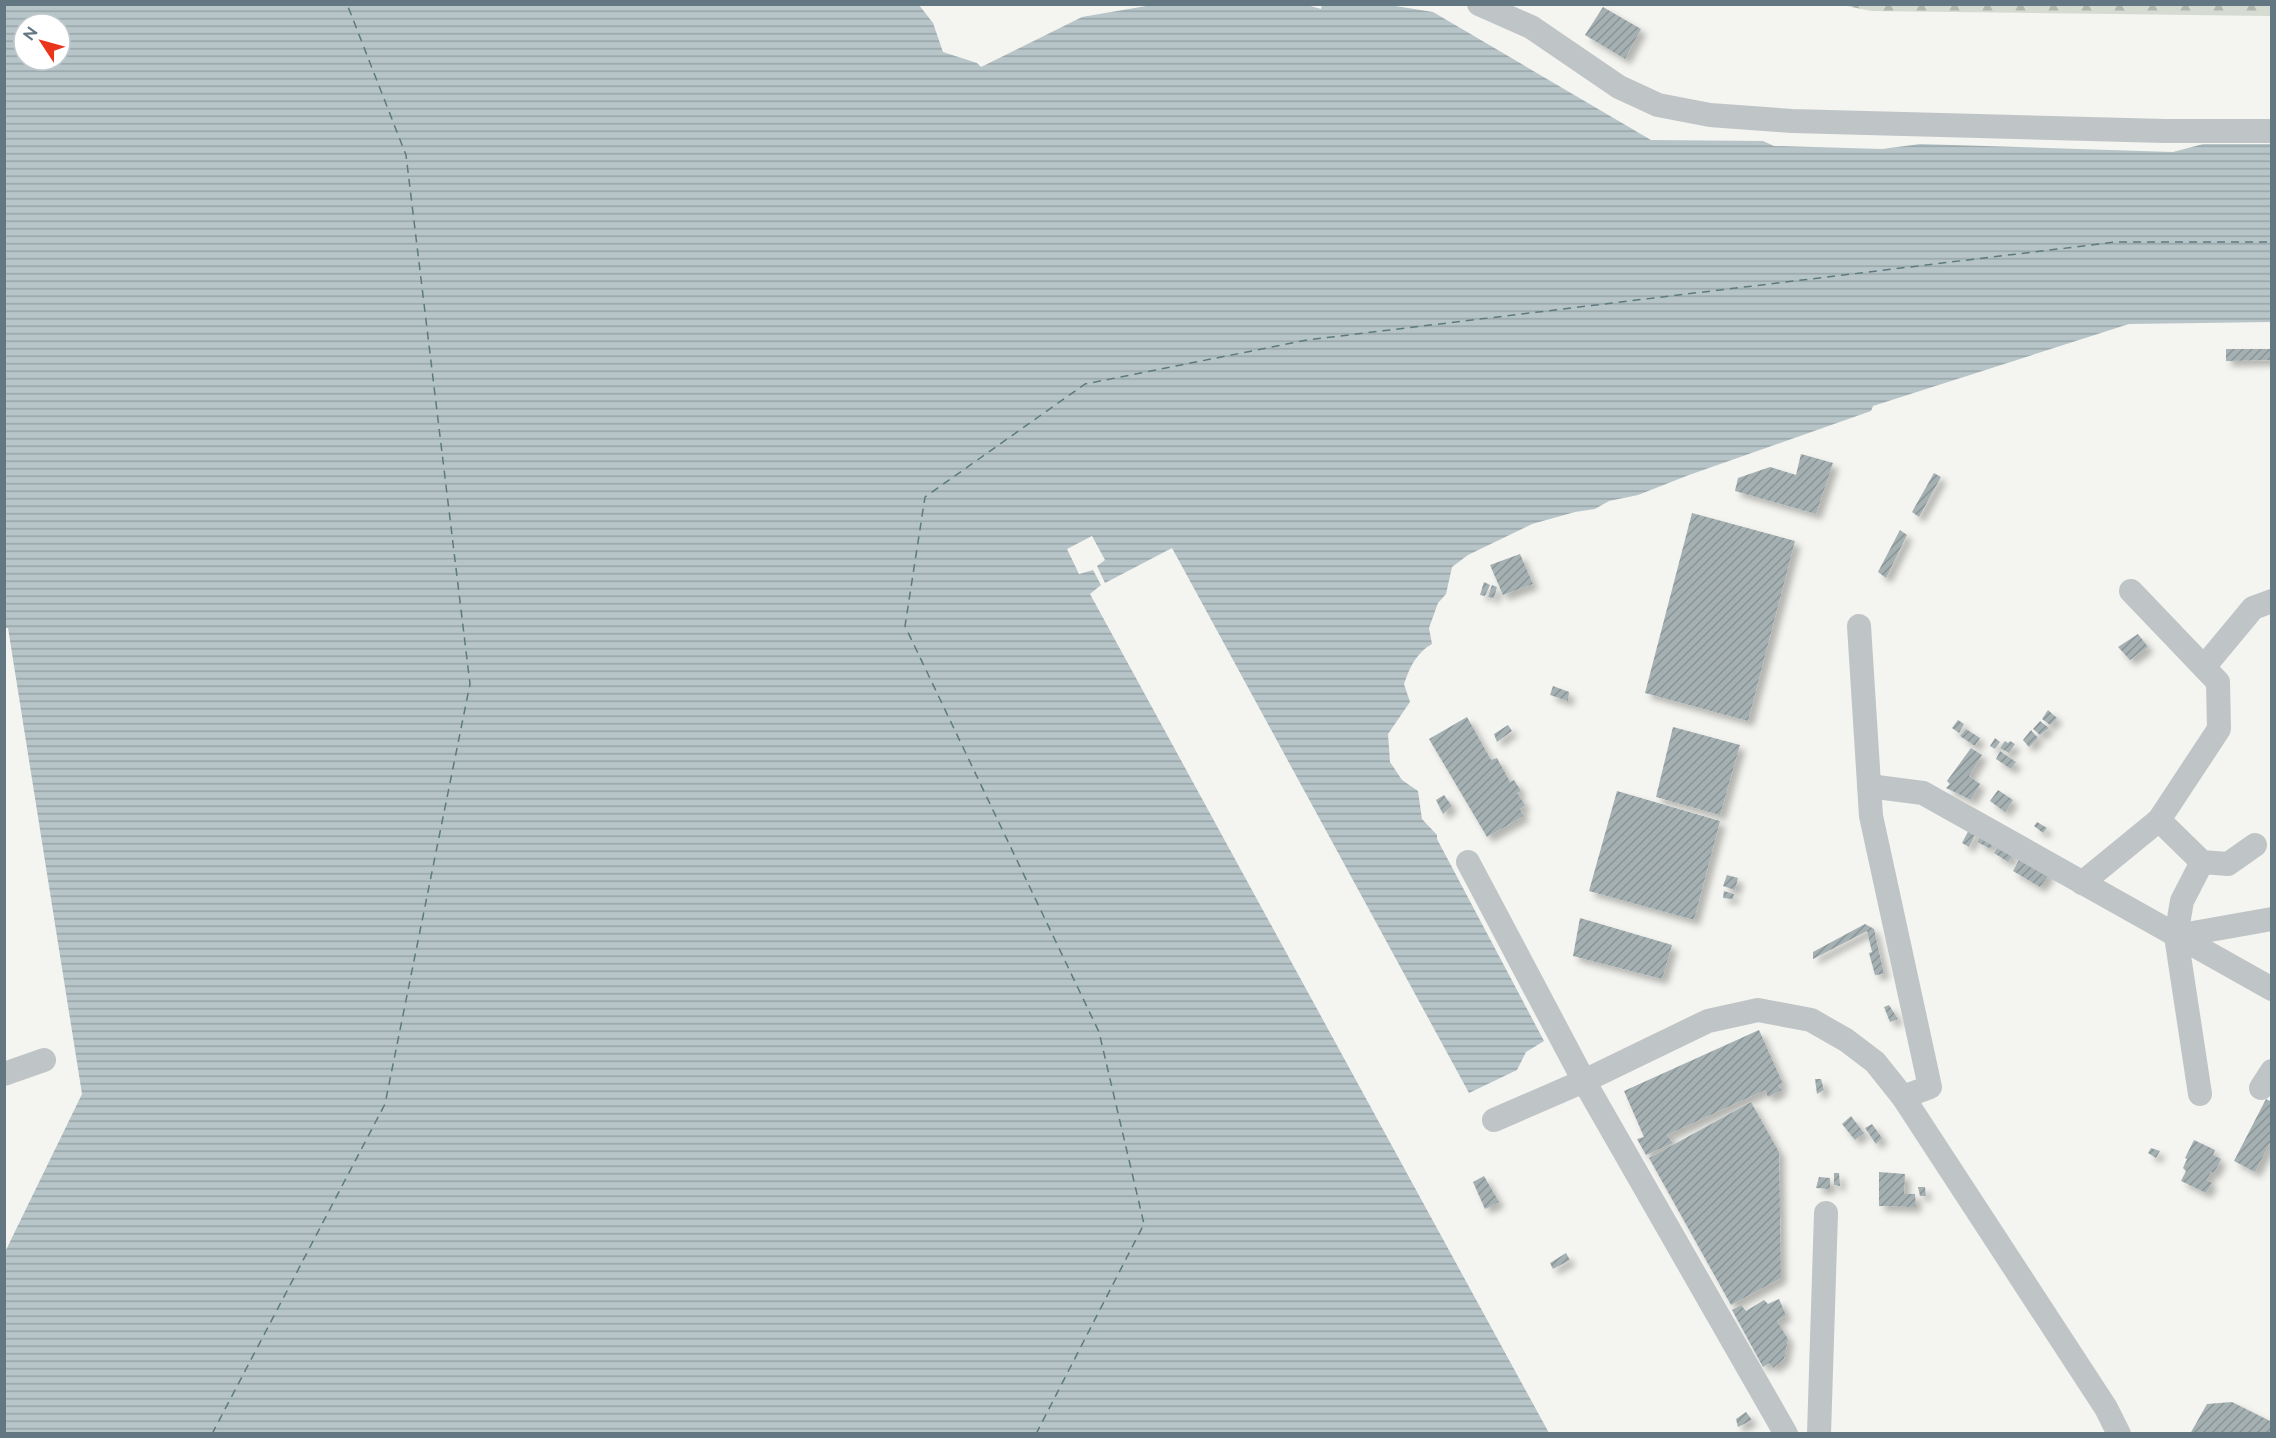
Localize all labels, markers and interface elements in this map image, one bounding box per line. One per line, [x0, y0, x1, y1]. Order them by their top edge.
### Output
north arrow [12, 12, 72, 72]
text: N [19, 23, 42, 44]

